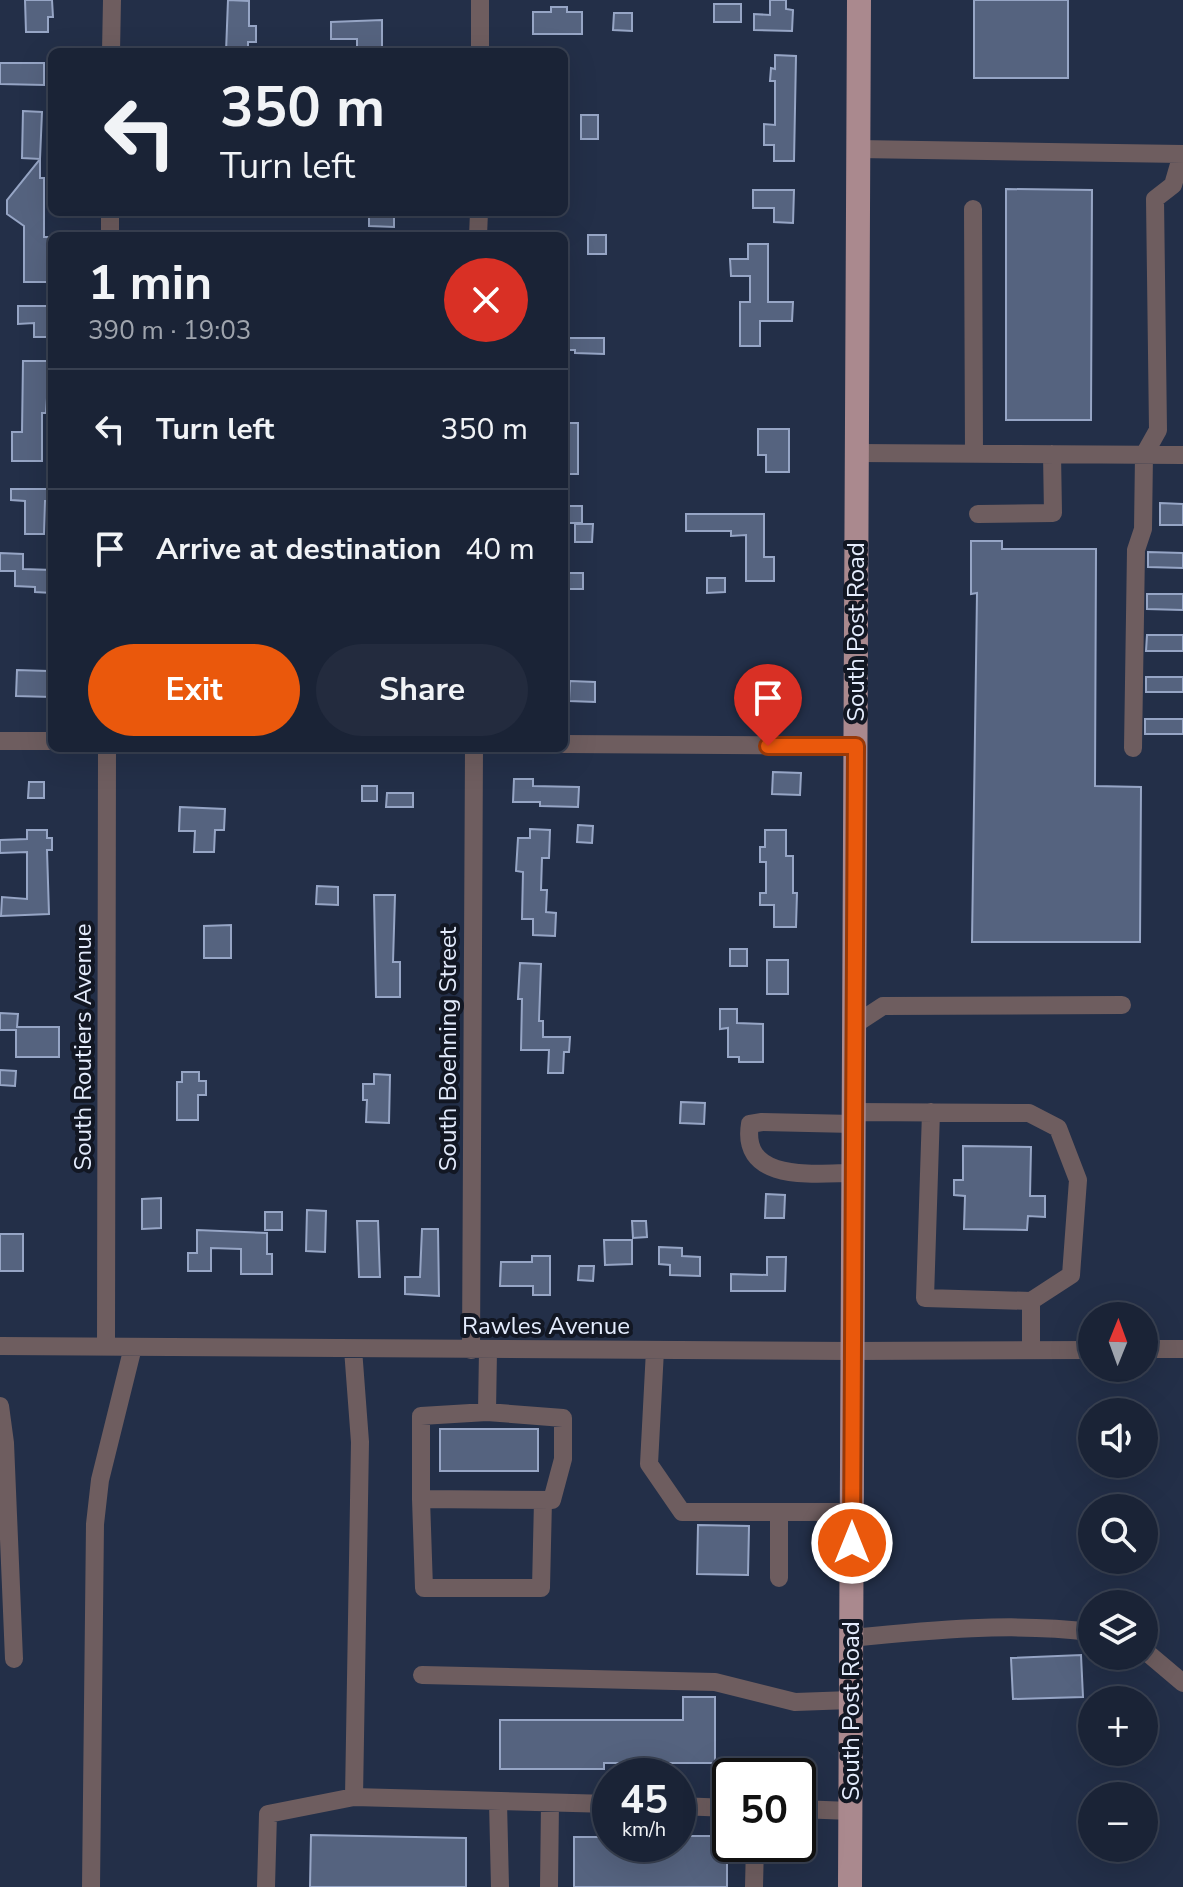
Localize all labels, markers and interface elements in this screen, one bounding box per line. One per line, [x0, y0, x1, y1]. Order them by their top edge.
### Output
text: 350 m [220, 69, 385, 146]
icon: left [88, 80, 192, 184]
text: Turn left [220, 142, 355, 191]
text: 1 min [88, 250, 212, 316]
button: close [444, 258, 528, 342]
text: 390 m · 19:03 [88, 313, 251, 348]
icon: left [88, 407, 132, 451]
text: Turn left [156, 409, 274, 450]
text: 350 m [441, 409, 528, 450]
icon: arrive [88, 527, 132, 571]
text: Arrive at destination [156, 529, 441, 570]
text: 40 m [465, 529, 535, 570]
street label: South Post Road [840, 542, 872, 722]
button: Exit [88, 644, 300, 736]
button: Share [316, 644, 528, 736]
pin [734, 664, 802, 746]
icon: arrive [746, 676, 790, 720]
street label: South Routiers Avenue [67, 924, 99, 1170]
street label: South Boehning Street [432, 926, 464, 1171]
north arrow [1078, 1302, 1158, 1382]
map controls [1078, 1302, 1158, 1862]
street label: Rawles Avenue [462, 1310, 630, 1342]
button: sound [1078, 1398, 1158, 1478]
button: search [1078, 1494, 1158, 1574]
position arrow [810, 1501, 894, 1585]
button: layers [1078, 1590, 1158, 1670]
street label: South Post Road [835, 1621, 867, 1801]
button: + [1078, 1686, 1158, 1766]
speed limit sign: 50 [712, 1758, 816, 1862]
text: 45 [620, 1773, 668, 1827]
button: − [1078, 1782, 1158, 1862]
text: km/h [622, 1816, 666, 1843]

